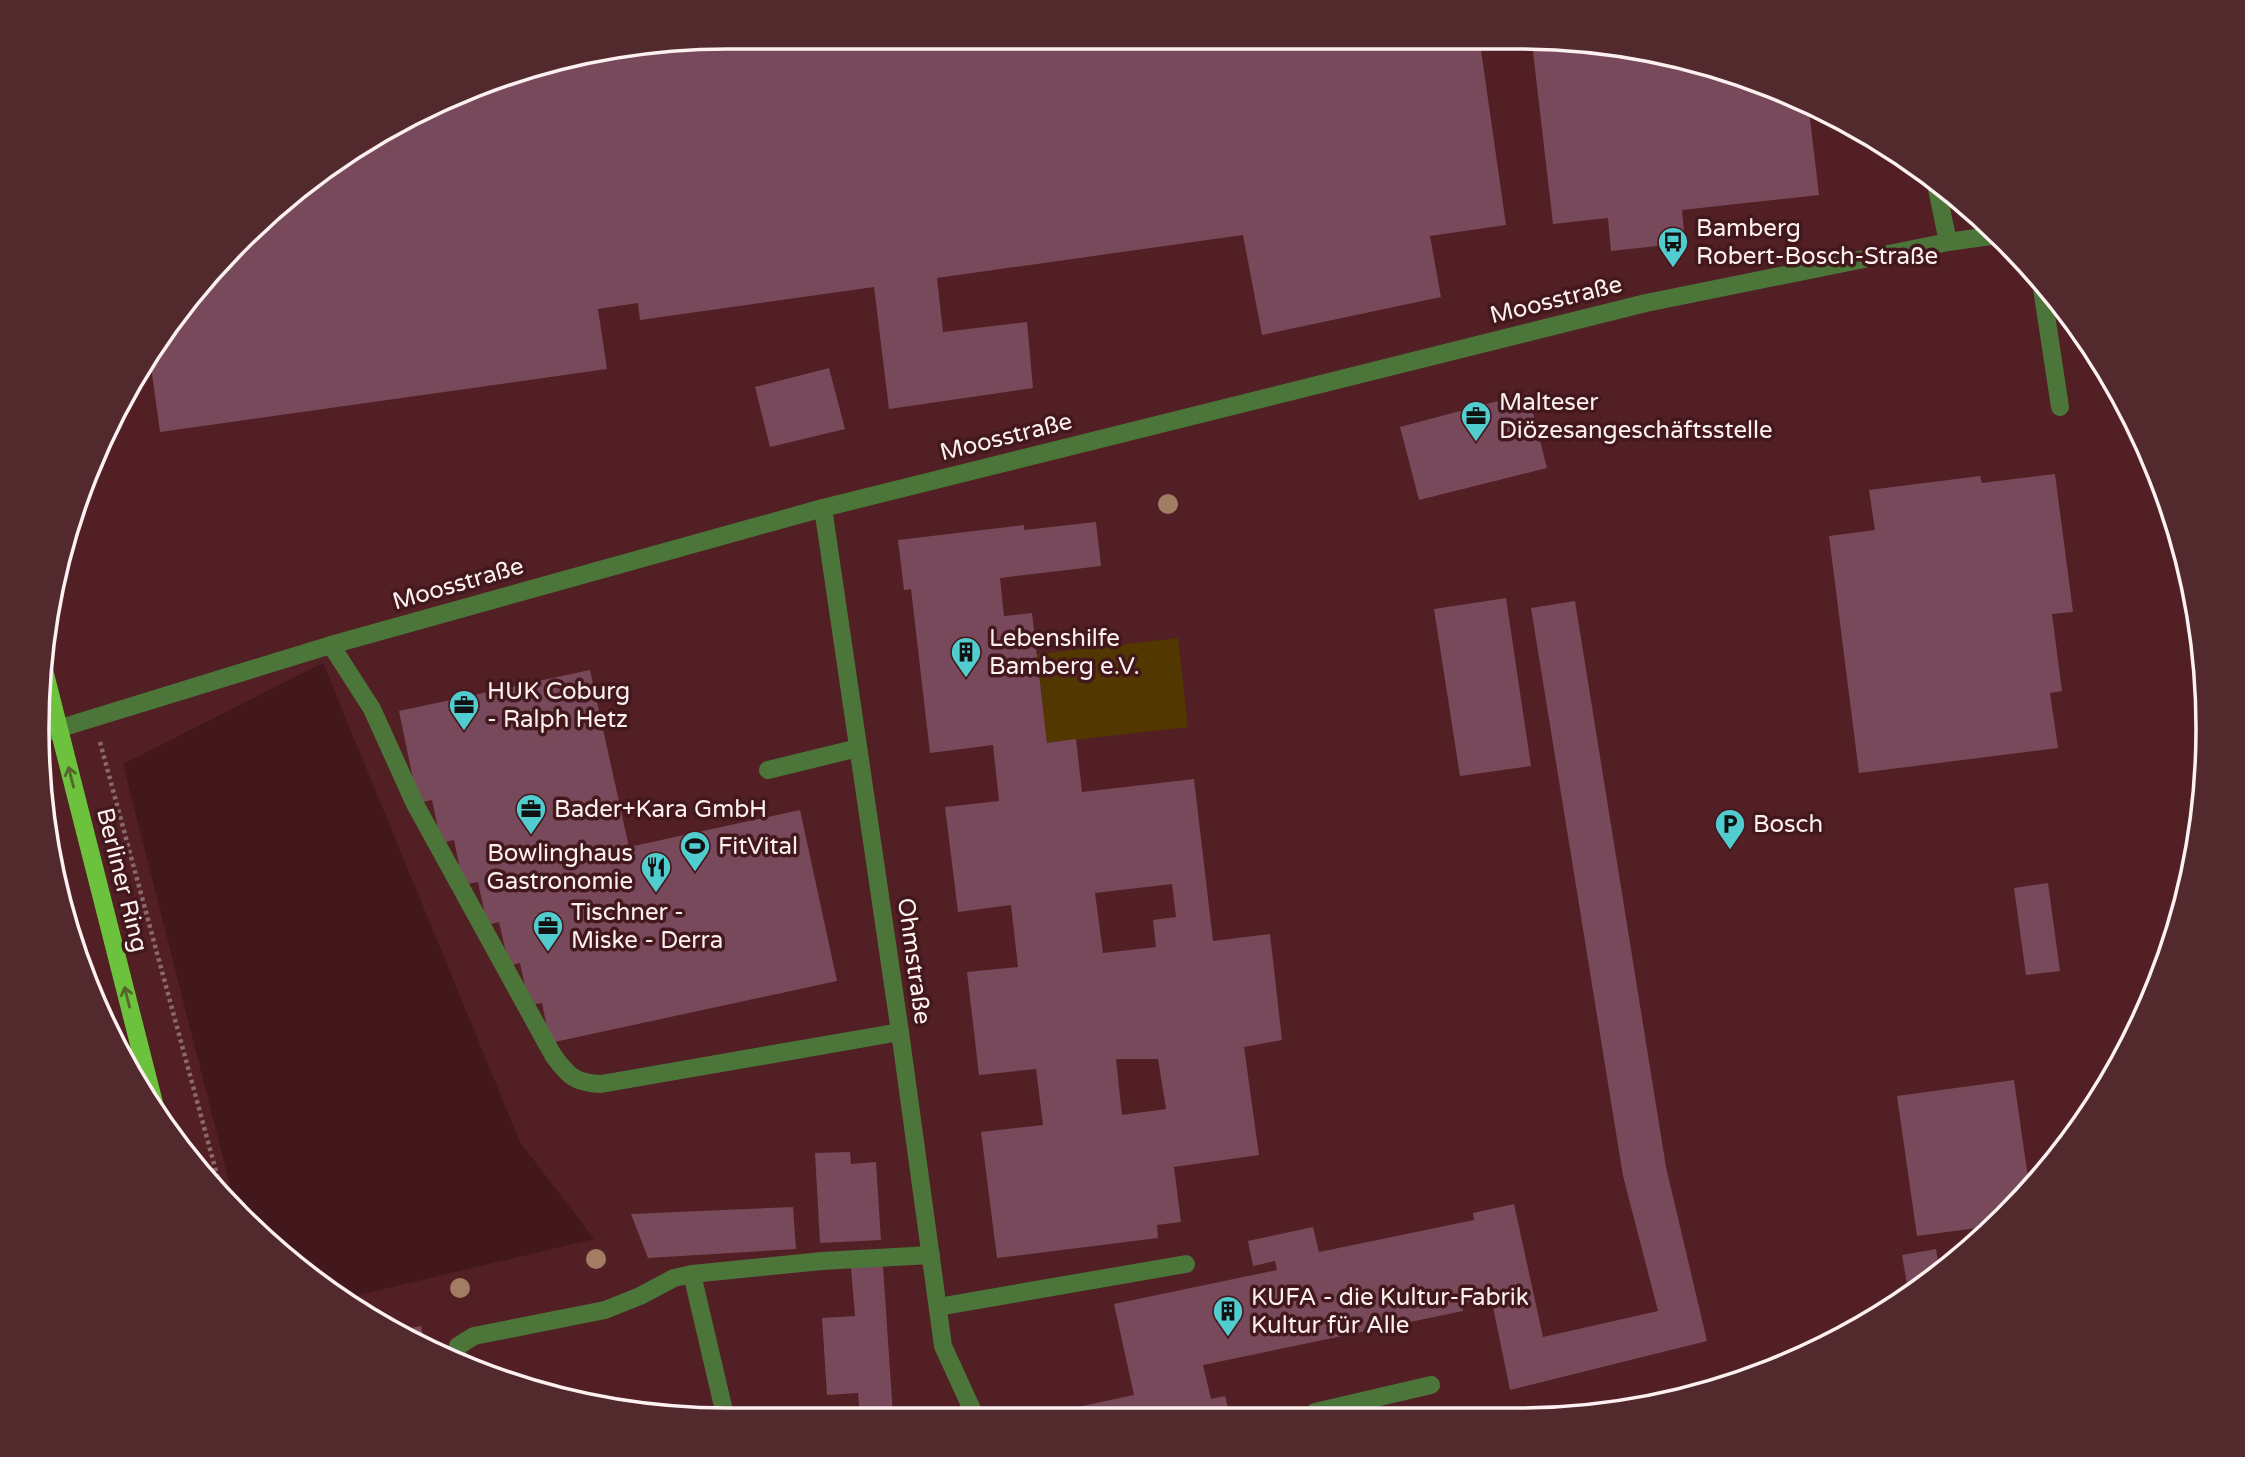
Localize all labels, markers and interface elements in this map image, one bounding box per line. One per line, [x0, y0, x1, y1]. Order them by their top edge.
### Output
place label: Bamberg Robert-Bosch-Straße [1696, 214, 1938, 271]
bus stop icon: Bamberg Robert-Bosch-Straße [1656, 225, 1690, 269]
street label: Moosstraße [1487, 270, 1625, 330]
place label: Malteser Diözesangeschäftsstelle [1499, 388, 1773, 445]
office icon: Malteser Diözesangeschäftsstelle [1459, 399, 1493, 443]
street label: Moosstraße [937, 407, 1075, 467]
street label: Moosstraße [389, 551, 527, 617]
place label: Lebenshilfe Bamberg e.V. [989, 624, 1140, 681]
building icon: Lebenshilfe Bamberg e.V. [949, 635, 983, 679]
place label: HUK Coburg - Ralph Hetz [487, 677, 630, 734]
office icon: HUK Coburg - Ralph Hetz [447, 688, 481, 732]
one-way arrow [64, 766, 77, 789]
office icon: Bader+Kara GmbH [514, 792, 548, 836]
place label: Bader+Kara GmbH [554, 795, 767, 824]
street label: Berliner Ring [90, 805, 154, 955]
parking icon: Bosch [1713, 807, 1747, 851]
place label: Bosch [1753, 810, 1823, 839]
sports icon: FitVital [678, 829, 712, 873]
place label: FitVital [718, 832, 798, 861]
place label: Bowlinghaus Gastronomie [487, 839, 633, 896]
restaurant icon: Bowlinghaus Gastronomie [639, 850, 673, 894]
street label: Ohmstraße [891, 896, 937, 1026]
place label: Tischner - Miske - Derra [571, 898, 723, 955]
office icon: Tischner - Miske - Derra [531, 909, 565, 953]
one-way arrow [120, 986, 133, 1009]
place label: KUFA - die Kultur-Fabrik Kultur für Alle [1251, 1283, 1529, 1340]
building icon: KUFA - die Kultur-Fabrik Kultur für Alle [1211, 1294, 1245, 1338]

